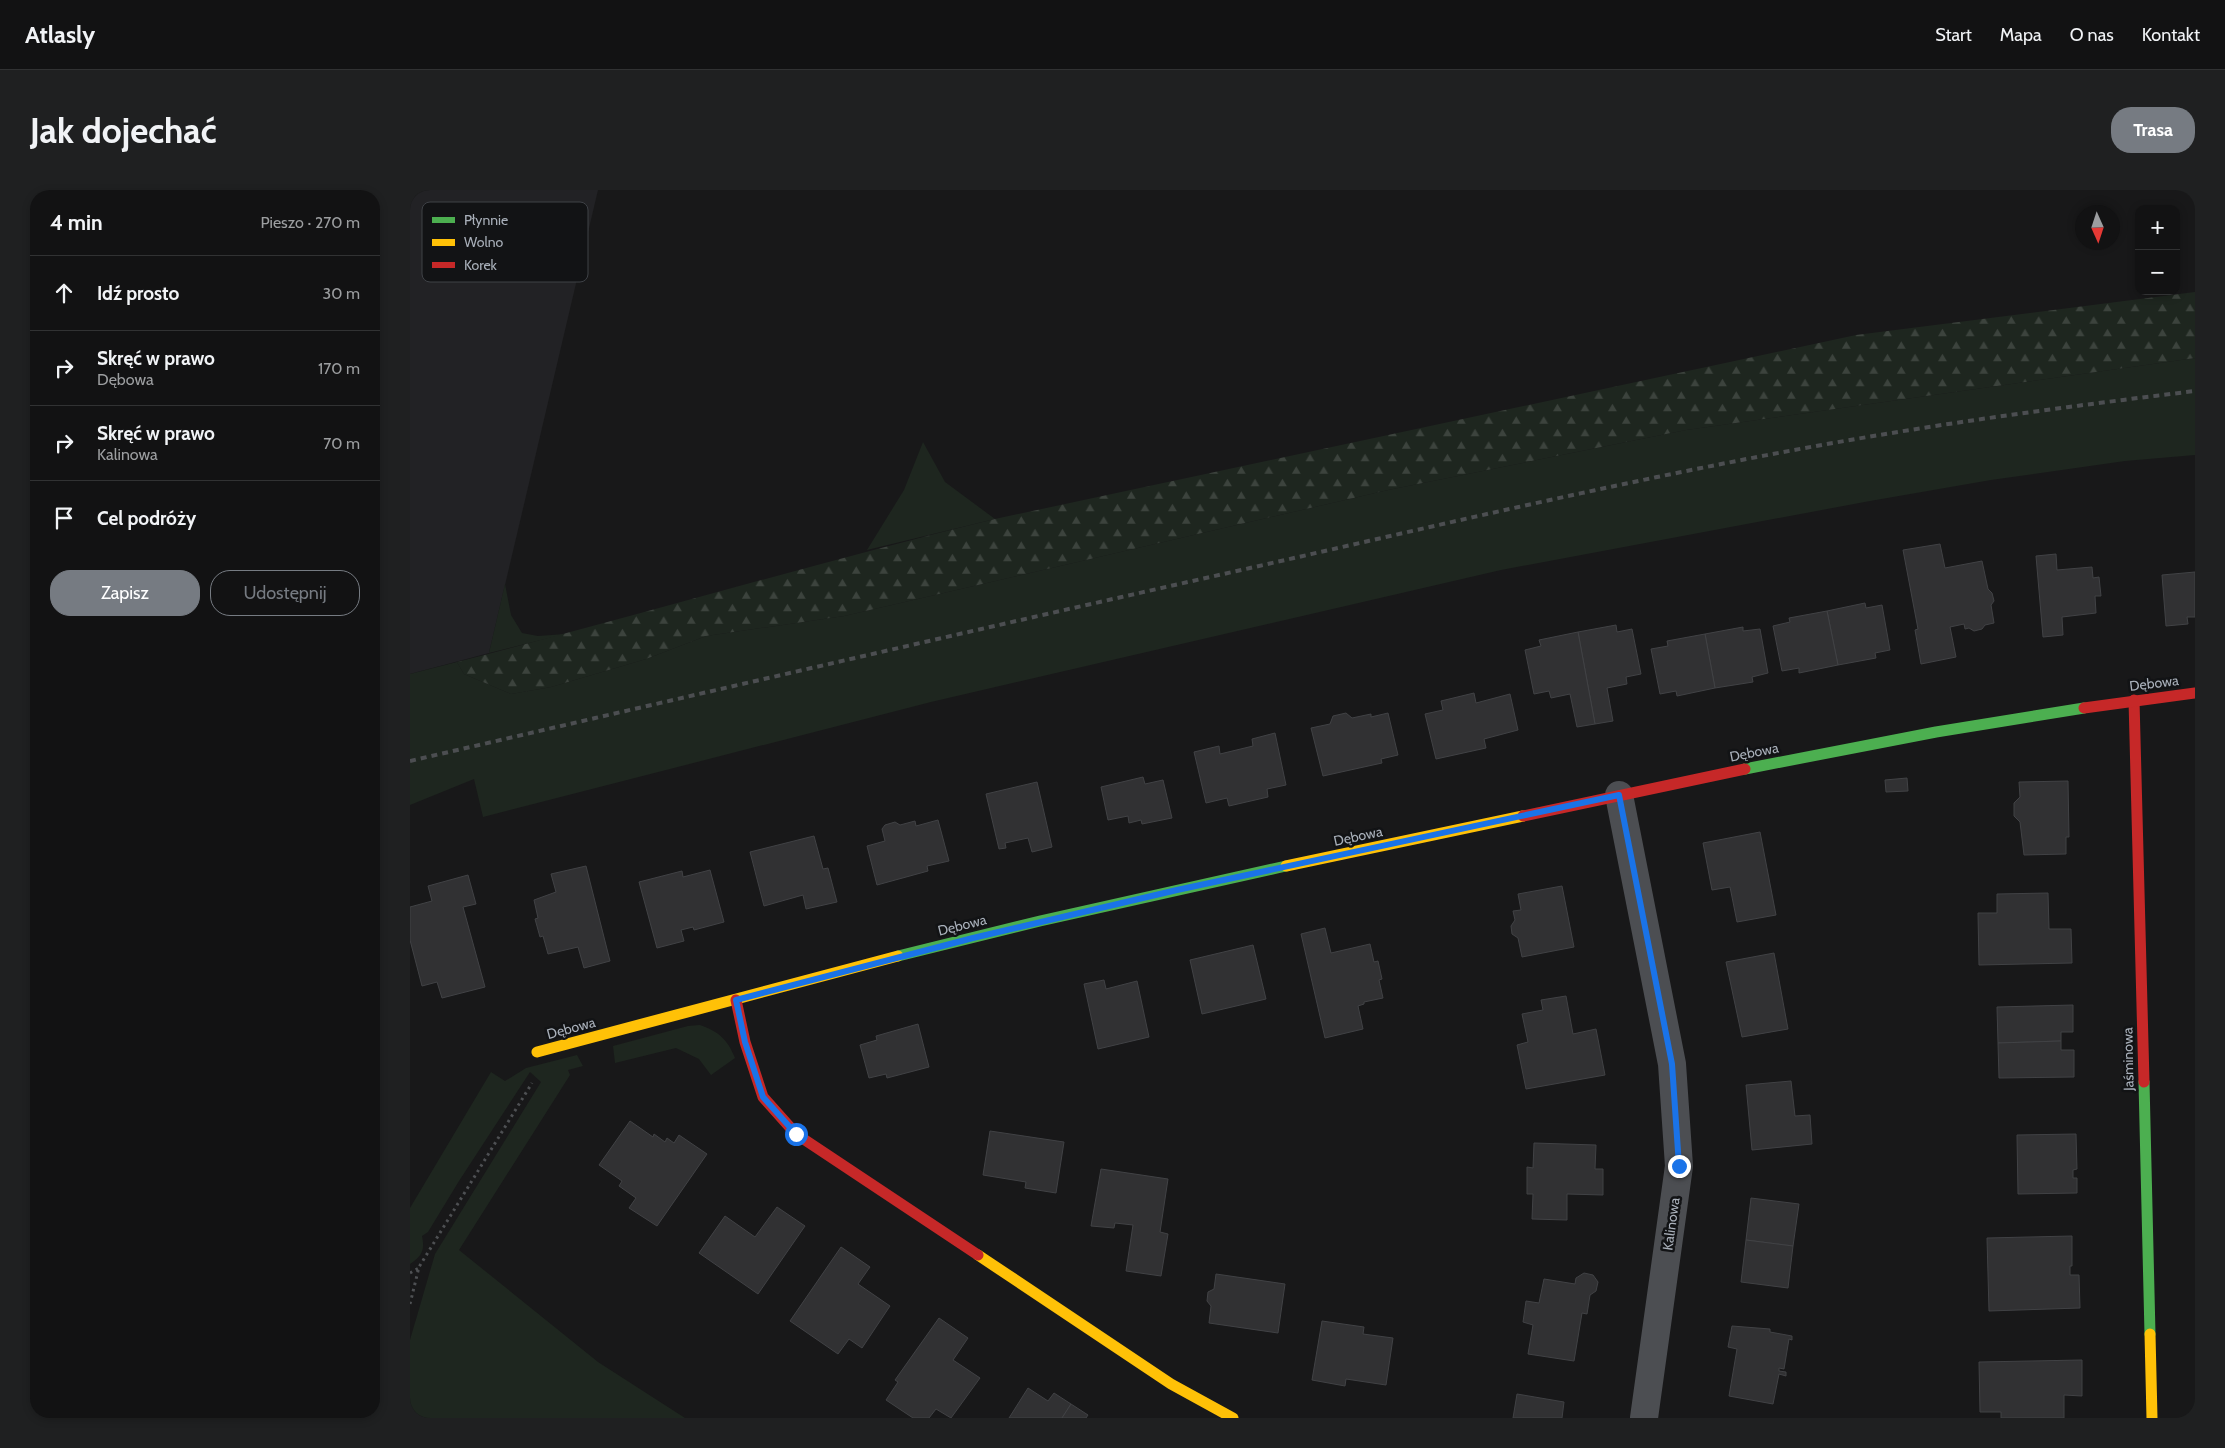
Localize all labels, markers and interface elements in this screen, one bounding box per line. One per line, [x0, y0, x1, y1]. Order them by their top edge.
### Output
text: Atlasly [25, 20, 95, 49]
text: Start [1935, 24, 1972, 46]
text: Mapa [2000, 24, 2042, 46]
text: O nas [2070, 24, 2114, 46]
text: Kontakt [2142, 24, 2200, 46]
button: Trasa [2111, 107, 2195, 153]
text: Jak dojechać [30, 109, 217, 152]
legend [422, 202, 588, 282]
north arrow [2075, 205, 2120, 250]
map controls [2135, 205, 2180, 295]
button: + [2135, 205, 2180, 250]
text: 4 min [50, 210, 103, 235]
text: Płynnie [464, 211, 508, 229]
text: Pieszo · 270 m [260, 213, 360, 232]
text: Wolno [464, 233, 504, 251]
button: − [2135, 250, 2180, 295]
text: Korek [464, 256, 498, 274]
icon: ahead [50, 279, 78, 307]
text: Idź prosto [97, 282, 179, 305]
text: 30 m [323, 284, 360, 303]
text: Skręć w prawo [97, 347, 215, 370]
icon: right [50, 354, 78, 382]
text: 170 m [318, 359, 360, 378]
text: Dębowa [97, 370, 154, 389]
text: Skręć w prawo [97, 422, 215, 445]
icon: right [50, 429, 78, 457]
text: 70 m [323, 434, 360, 453]
text: Kalinowa [97, 445, 158, 464]
icon: arrive [50, 504, 78, 532]
text: Cel podróży [97, 507, 196, 530]
button: Zapisz [50, 570, 200, 616]
button: Udostępnij [210, 570, 360, 616]
street label: Dębowa [2128, 671, 2180, 695]
street label: Dębowa [1728, 738, 1780, 766]
street label: Dębowa [1332, 822, 1384, 850]
street label: Dębowa [936, 910, 988, 940]
street label: Dębowa [545, 1013, 598, 1043]
street label: Jaśminowa [2118, 1027, 2138, 1092]
route start [785, 1123, 808, 1146]
route end [1668, 1155, 1691, 1178]
street label: Kalinowa [1658, 1196, 1684, 1252]

